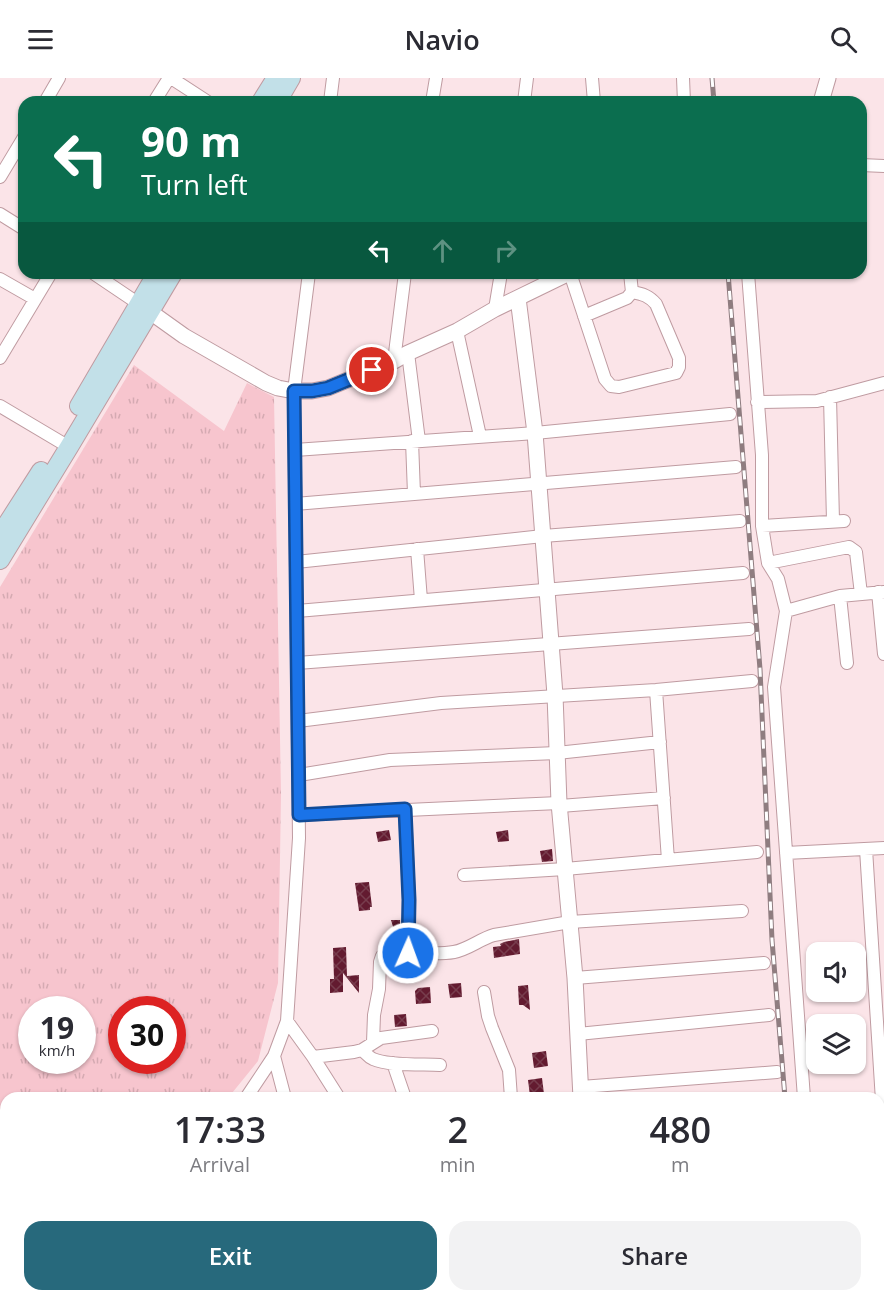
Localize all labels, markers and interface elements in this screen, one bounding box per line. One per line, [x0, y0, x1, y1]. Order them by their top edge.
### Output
text: Navio [404, 21, 480, 58]
icon: menu [24, 23, 57, 56]
icon: search [827, 23, 860, 56]
text: 90 m [141, 112, 241, 169]
icon: left [42, 120, 120, 198]
text: Turn left [141, 166, 248, 203]
icon: left [363, 234, 396, 267]
icon: ahead [426, 234, 459, 267]
icon: right [489, 234, 522, 267]
pin [346, 344, 397, 395]
icon: arrive [355, 353, 388, 386]
position arrow [376, 921, 440, 985]
map controls [806, 942, 866, 1074]
button: sound [806, 942, 866, 1002]
speed limit sign: 30 [108, 996, 186, 1074]
text: 19 [40, 1007, 74, 1048]
button: layers [806, 1014, 866, 1074]
text: km/h [39, 1040, 75, 1060]
text: 17:33 [174, 1105, 266, 1154]
text: 2 [447, 1105, 468, 1154]
text: 480 [649, 1105, 711, 1154]
text: Arrival [190, 1151, 250, 1178]
text: min [440, 1151, 476, 1178]
text: m [671, 1151, 690, 1178]
button: Exit [24, 1221, 437, 1290]
button: Share [449, 1221, 861, 1290]

